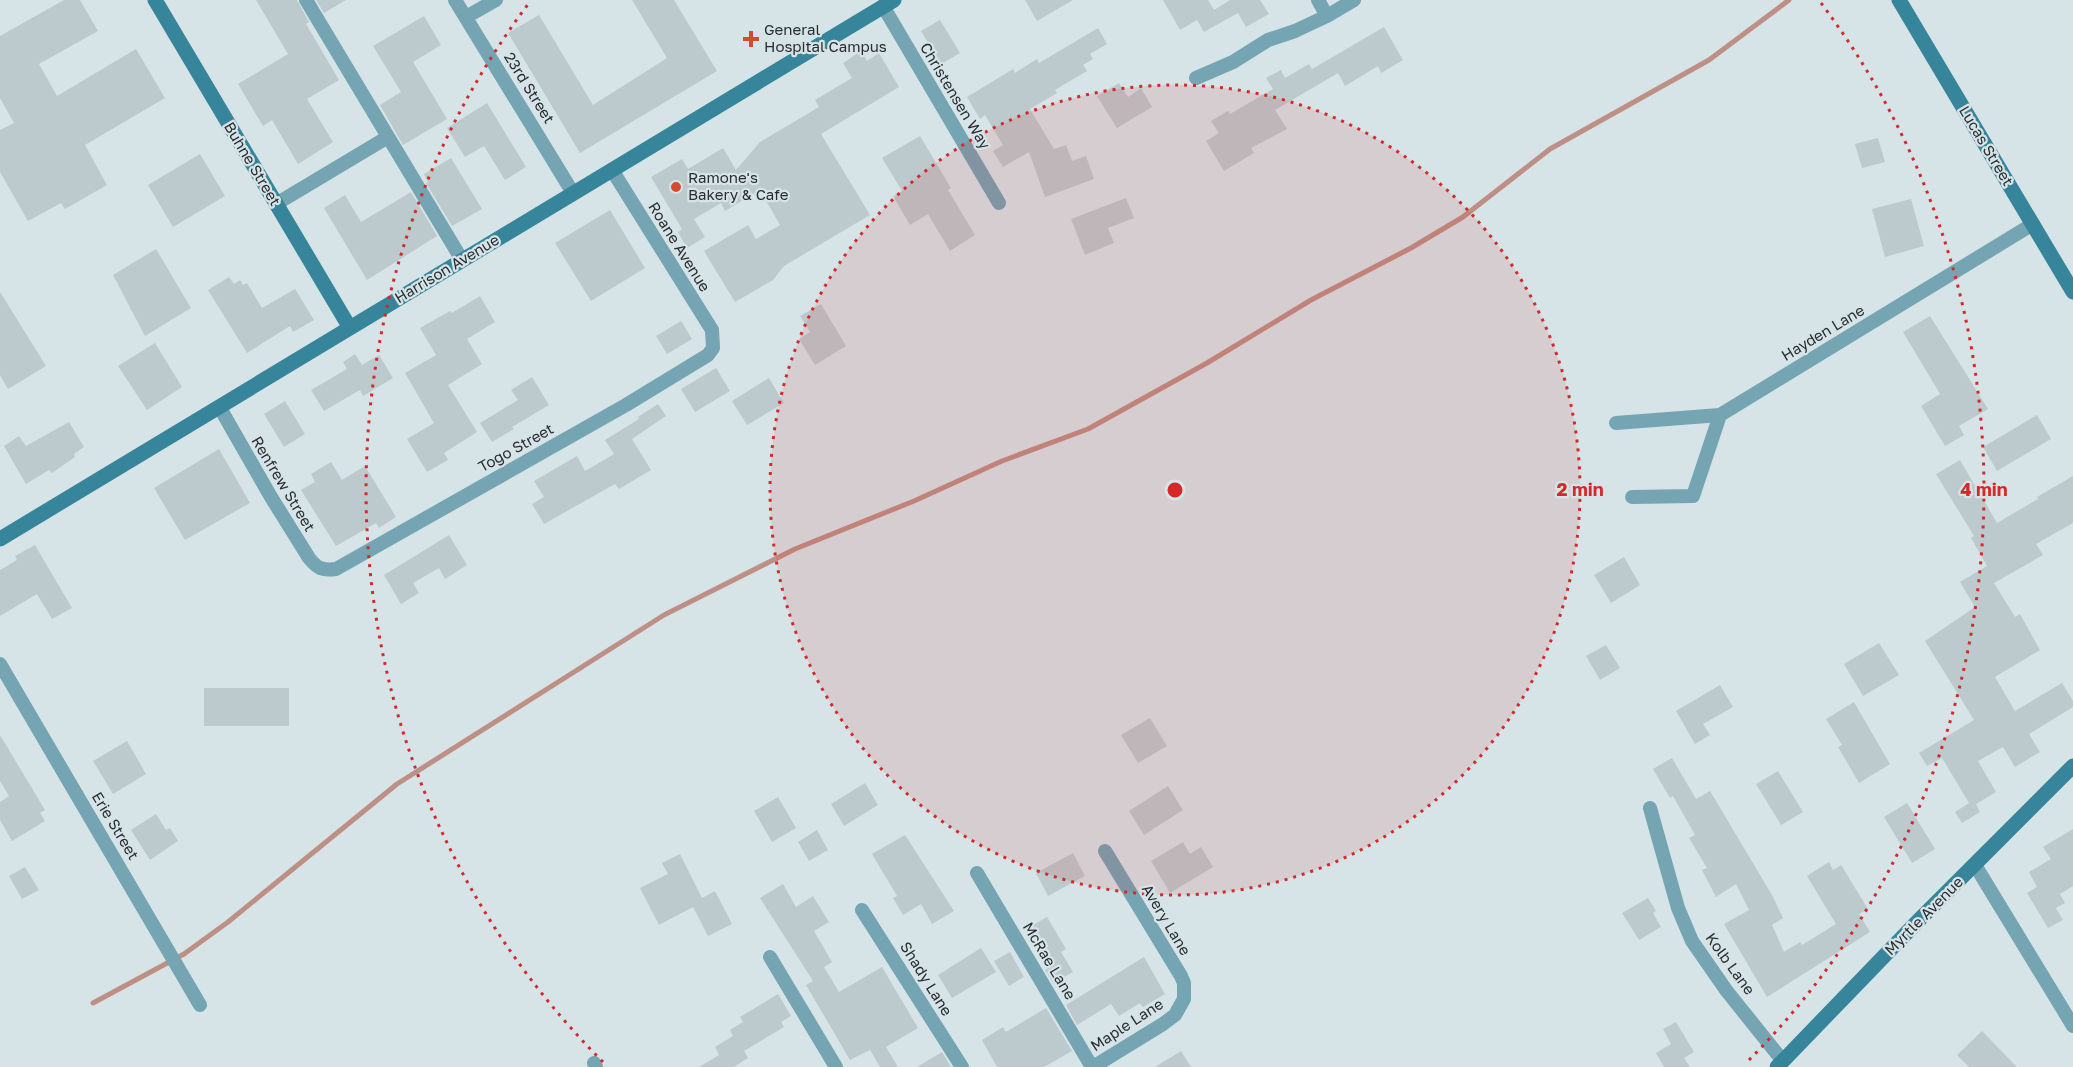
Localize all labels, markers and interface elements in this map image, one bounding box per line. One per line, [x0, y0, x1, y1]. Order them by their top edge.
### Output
place label: General Hospital Campus [764, 20, 887, 55]
marker: General Hospital Campus [742, 30, 760, 48]
street label: Christensen Way [917, 39, 995, 153]
street label: 23rd Street [501, 49, 559, 126]
street label: Lucas Street [1956, 102, 2018, 189]
street label: Buhne Street [221, 118, 285, 209]
place label: Ramone's Bakery & Cafe [688, 168, 789, 203]
marker: Ramone's Bakery & Cafe [669, 180, 683, 194]
street label: Roane Avenue [645, 198, 715, 295]
street label: Harrison Avenue [391, 230, 502, 306]
street label: Hayden Lane [1778, 300, 1868, 364]
street label: Togo Street [475, 419, 556, 475]
street label: Renfrew Street [248, 433, 319, 534]
text: 2 min [1556, 478, 1604, 500]
text: 4 min [1960, 478, 2008, 500]
centre of rings [1165, 480, 1185, 500]
street label: Erie Street [89, 788, 143, 863]
street label: Myrtle Avenue [1880, 872, 1966, 958]
street label: Avery Lane [1139, 881, 1195, 958]
street label: McRae Lane [1020, 918, 1080, 1003]
street label: Kolb Lane [1702, 929, 1759, 998]
street label: Shady Lane [897, 938, 957, 1019]
street label: Maple Lane [1087, 994, 1166, 1054]

